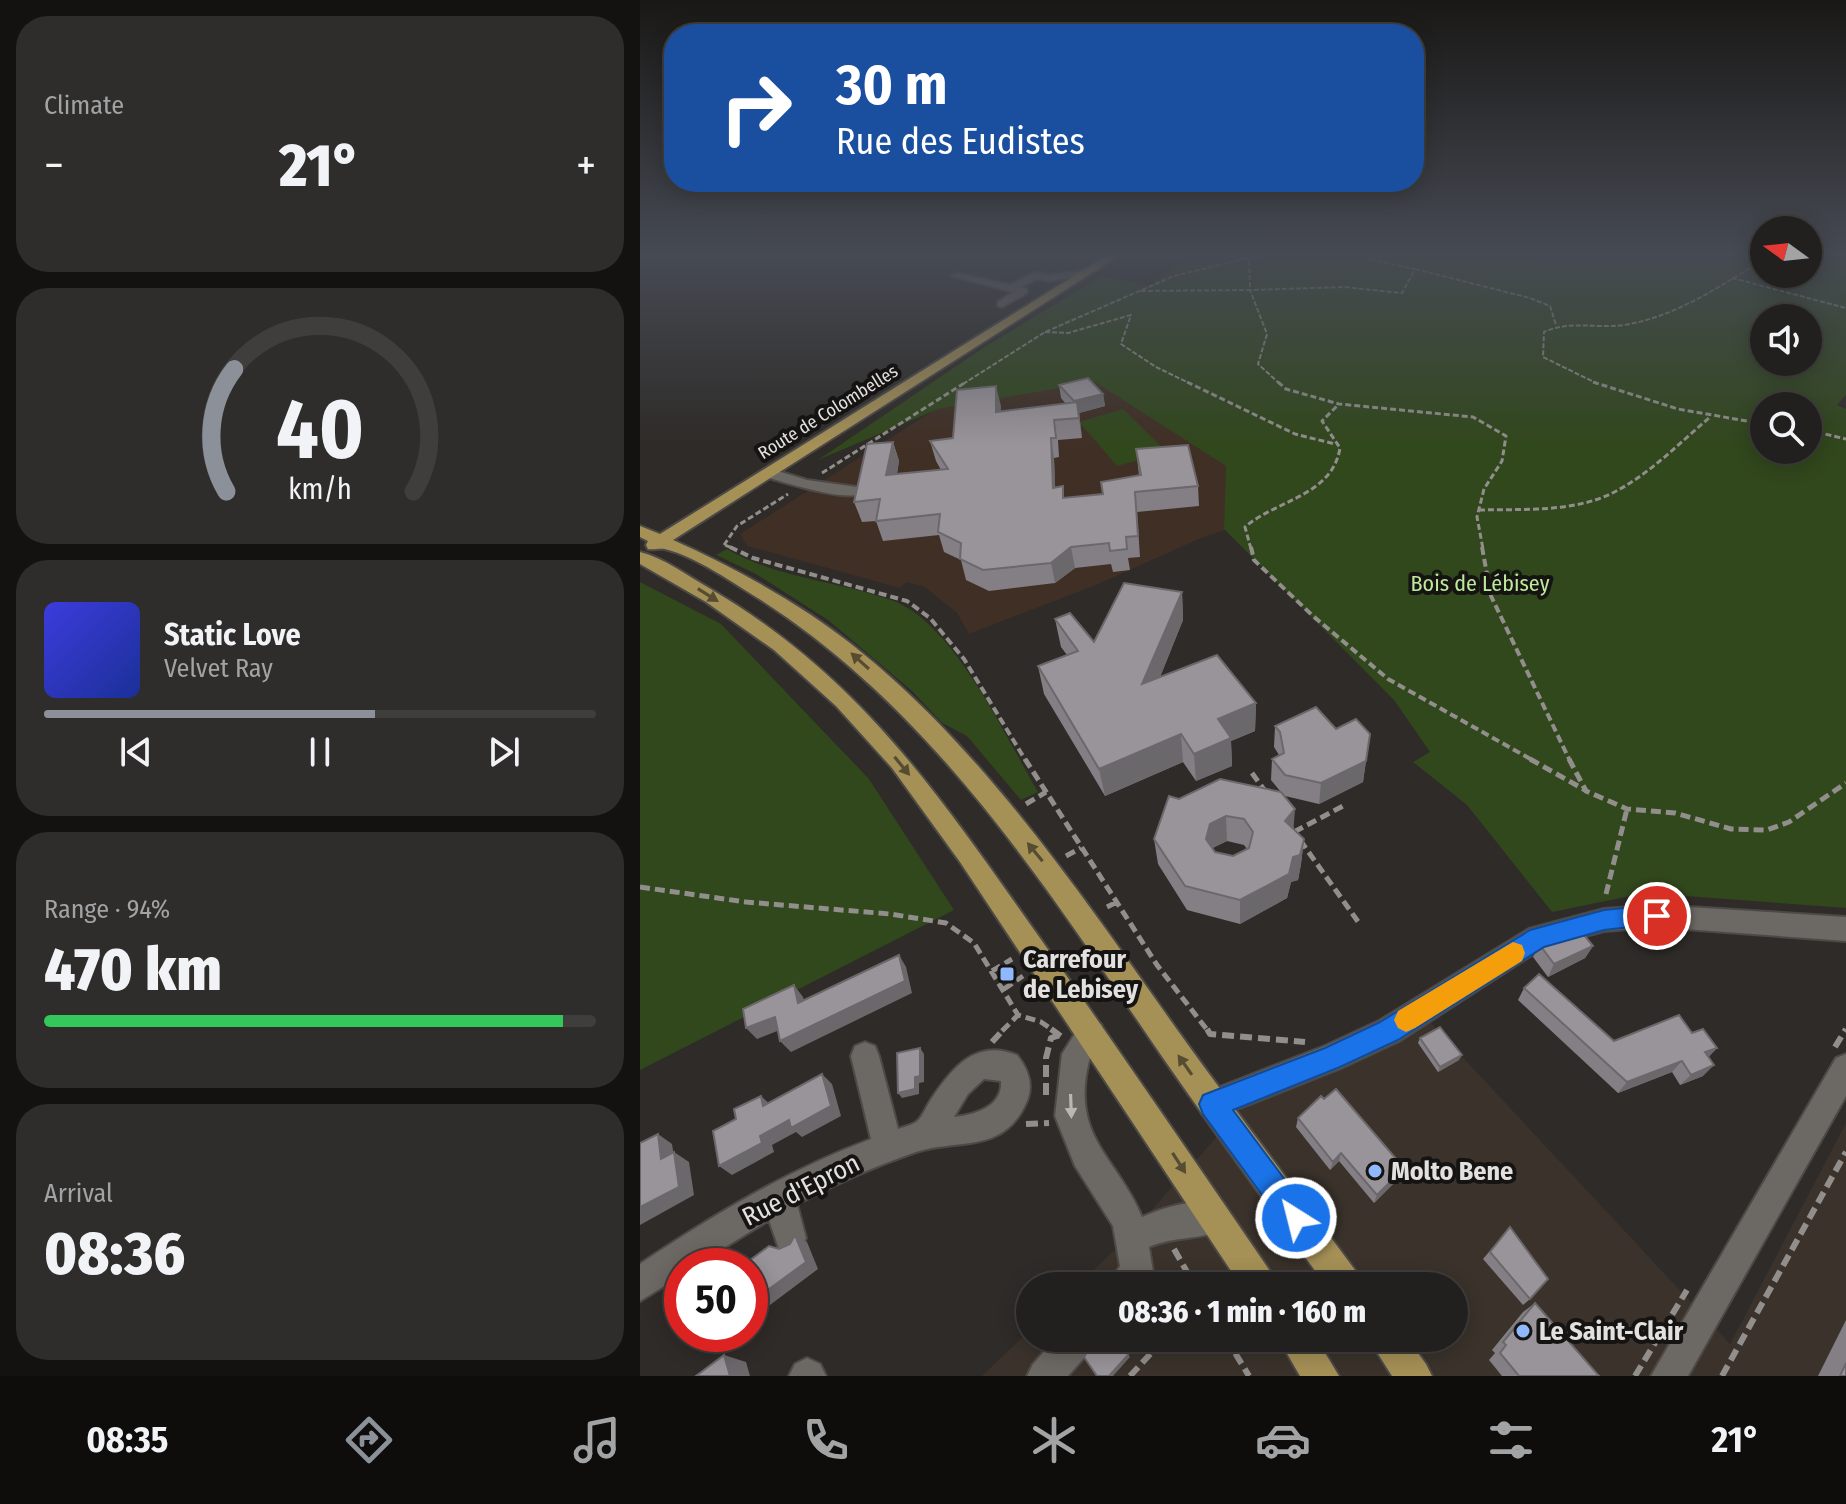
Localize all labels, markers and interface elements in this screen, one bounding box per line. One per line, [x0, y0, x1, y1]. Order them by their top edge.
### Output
text: 30 m [836, 52, 947, 119]
icon: right [704, 56, 808, 160]
text: Climate [44, 90, 124, 121]
text: Rue des Eudistes [836, 120, 1085, 164]
text: 21° [279, 130, 361, 202]
text: − [44, 139, 64, 192]
text: + [576, 139, 596, 192]
north arrow [1750, 216, 1822, 288]
map controls [1750, 216, 1822, 464]
button: sound [1750, 304, 1822, 376]
street label: Route de Colombelles [754, 360, 902, 464]
text: 40 [276, 380, 364, 480]
button: search [1750, 392, 1822, 464]
text: km/h [288, 472, 352, 507]
park label: Bois de Lébisey [1411, 570, 1550, 597]
one-way arrow [697, 588, 719, 602]
text: Static Love [164, 617, 301, 653]
one-way arrow [850, 652, 869, 670]
text: Velvet Ray [164, 653, 273, 684]
icon: previous [114, 730, 158, 774]
icon: pause [298, 730, 342, 774]
icon: next [482, 730, 526, 774]
one-way arrow [894, 756, 910, 776]
one-way arrow [1028, 842, 1044, 862]
pin [1623, 882, 1691, 950]
text: Range · 94% [44, 894, 170, 925]
icon: arrive [1635, 894, 1679, 938]
text: 470 km [44, 934, 222, 1006]
place label: Carrefour de Lebisey [1023, 944, 1139, 1005]
marker: Carrefour de Lebisey [998, 965, 1016, 983]
one-way arrow [1178, 1054, 1193, 1075]
one-way arrow [1065, 1094, 1078, 1119]
street label: Rue d'Epron [737, 1147, 865, 1233]
one-way arrow [1171, 1152, 1186, 1174]
place label: Molto Bene [1391, 1156, 1513, 1187]
marker: Molto Bene [1366, 1162, 1384, 1180]
position arrow [1254, 1176, 1338, 1260]
text: Arrival [44, 1178, 113, 1209]
text: 08:36 [44, 1218, 185, 1290]
speed limit sign: 50 [664, 1248, 768, 1352]
text: 08:36 · 1 min · 160 m [1118, 1294, 1366, 1330]
place label: Le Saint-Clair [1539, 1316, 1684, 1347]
marker: Le Saint-Clair [1514, 1322, 1532, 1340]
icon: directions [341, 1412, 397, 1468]
icon: music [569, 1412, 625, 1468]
icon: phone [798, 1412, 854, 1468]
icon: climate [1026, 1412, 1082, 1468]
icon: car [1255, 1412, 1311, 1468]
icon: filters [1483, 1412, 1539, 1468]
text: 08:35 [86, 1418, 168, 1462]
text: 21° [1712, 1418, 1760, 1462]

